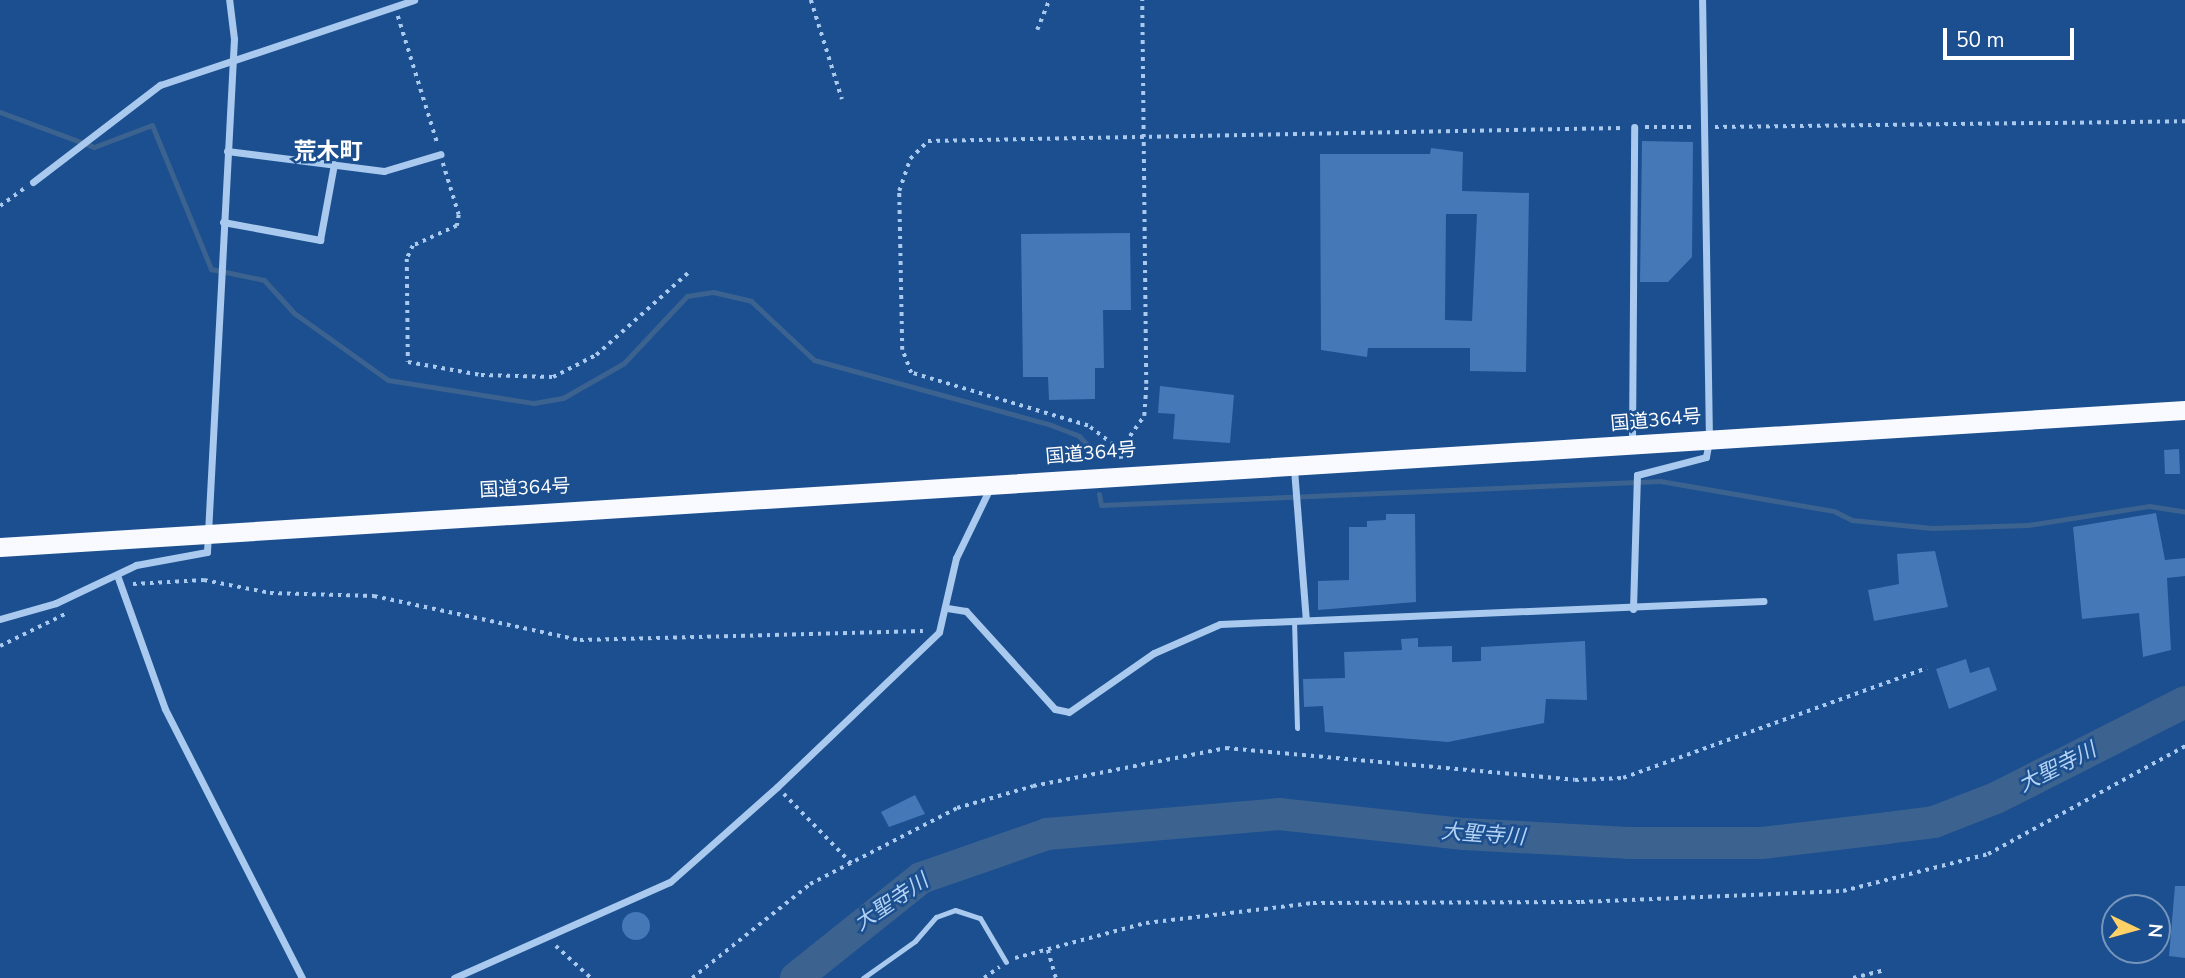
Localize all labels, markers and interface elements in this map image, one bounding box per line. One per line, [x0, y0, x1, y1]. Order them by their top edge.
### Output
scale bar [1947, 14, 2078, 58]
text: 50 m [1956, 26, 2005, 54]
district label: 荒木町 [294, 138, 362, 166]
street label: 国道364号 [1610, 406, 1702, 436]
street label: 国道364号 [1045, 439, 1137, 469]
street label: 国道364号 [479, 475, 571, 503]
water label: 大聖寺川 [2014, 737, 2100, 797]
water label: 大聖寺川 [1440, 819, 1526, 849]
water label: 大聖寺川 [849, 868, 933, 936]
north arrow [2101, 894, 2171, 964]
text: N [2141, 922, 2168, 939]

